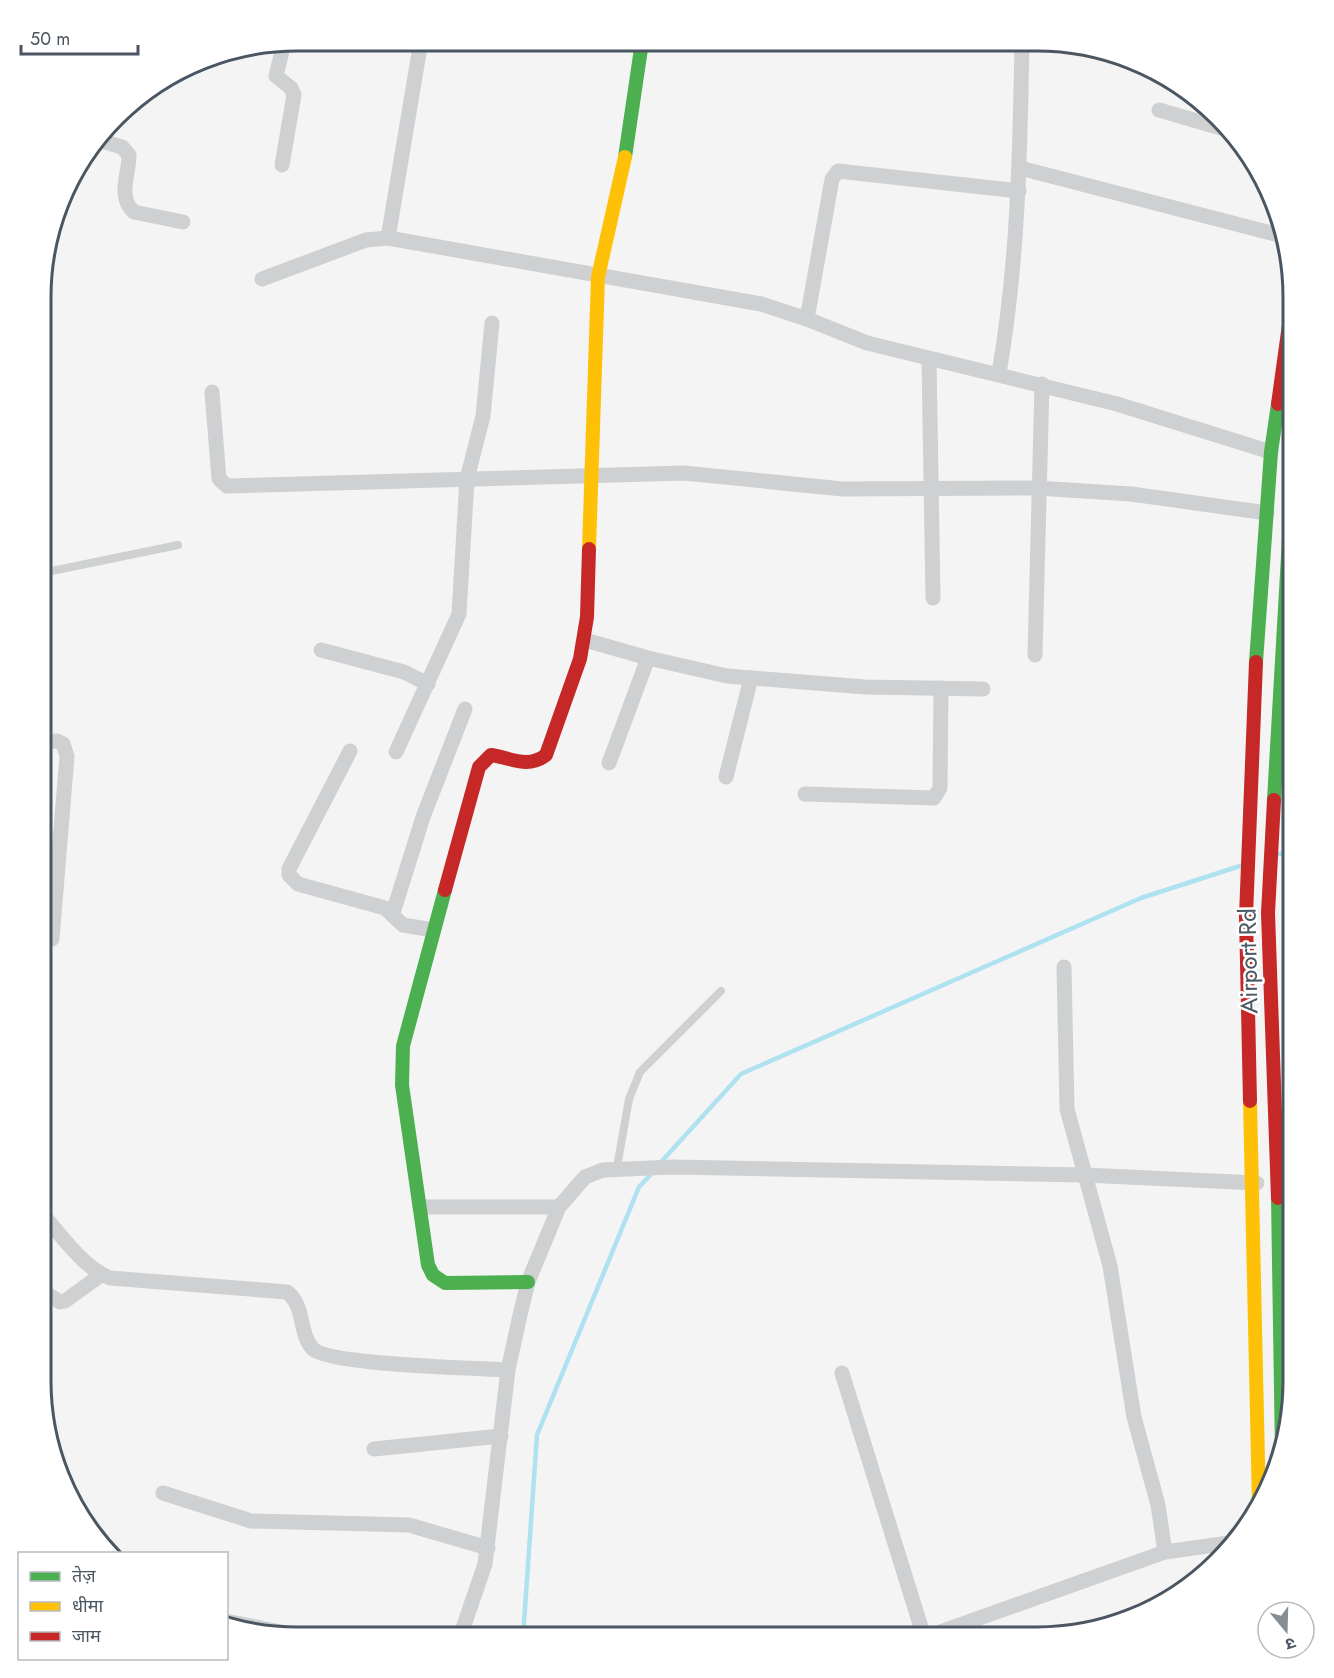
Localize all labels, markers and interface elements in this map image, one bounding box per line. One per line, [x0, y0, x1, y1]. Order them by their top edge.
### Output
scale bar [21, 18, 138, 56]
text: 50 m [30, 26, 70, 52]
street label: Airport Rd [1230, 908, 1266, 1014]
legend [18, 1552, 228, 1660]
text: तेज़ [72, 1563, 96, 1589]
text: धीमा [72, 1593, 103, 1619]
north arrow [1256, 1600, 1316, 1660]
text: जाम [72, 1623, 102, 1649]
text: उ [1282, 1631, 1299, 1656]

